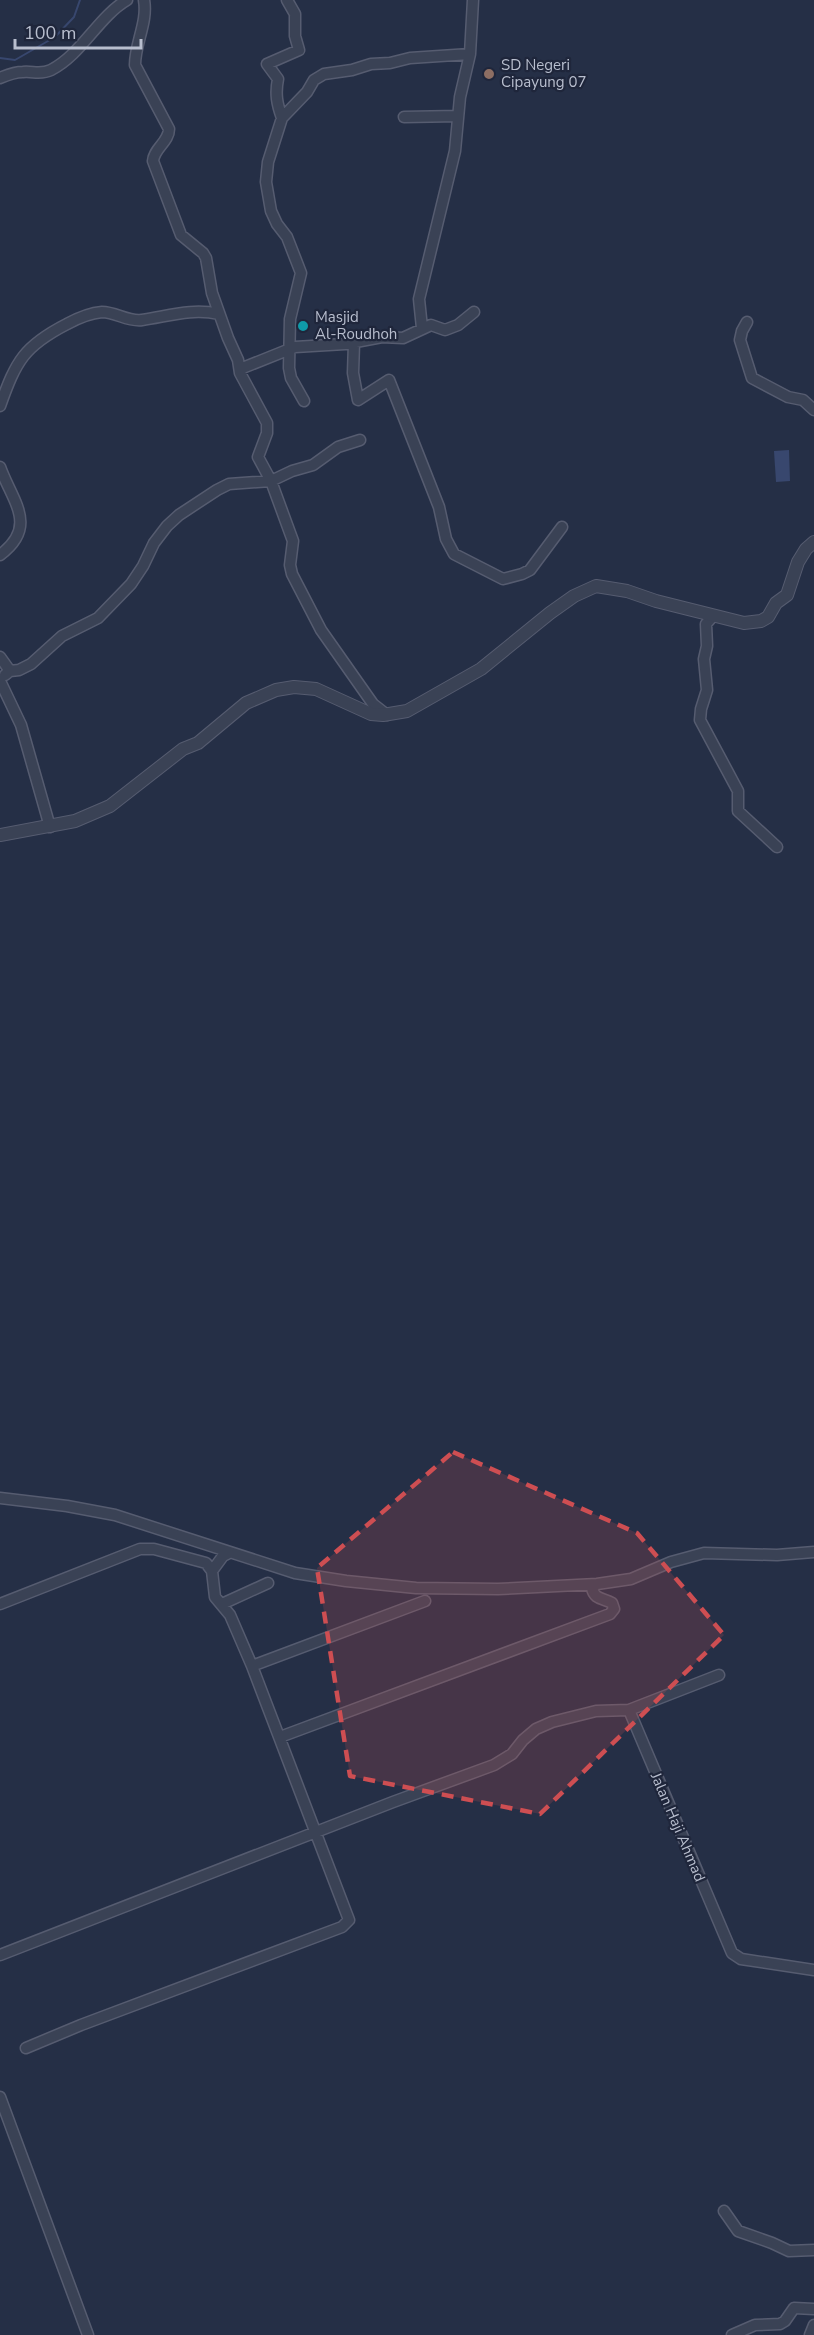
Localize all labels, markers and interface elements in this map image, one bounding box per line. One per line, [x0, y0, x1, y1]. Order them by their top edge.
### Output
scale bar [15, 12, 141, 50]
text: 100 m [24, 21, 76, 45]
place label: SD Negeri Cipayung 07 [501, 55, 587, 92]
marker: SD Negeri Cipayung 07 [482, 67, 496, 81]
place label: Masjid Al-Roudhoh [315, 307, 397, 344]
marker: Masjid Al-Roudhoh [296, 319, 310, 333]
street label: Jalan Haji Ahmad [646, 1768, 710, 1885]

